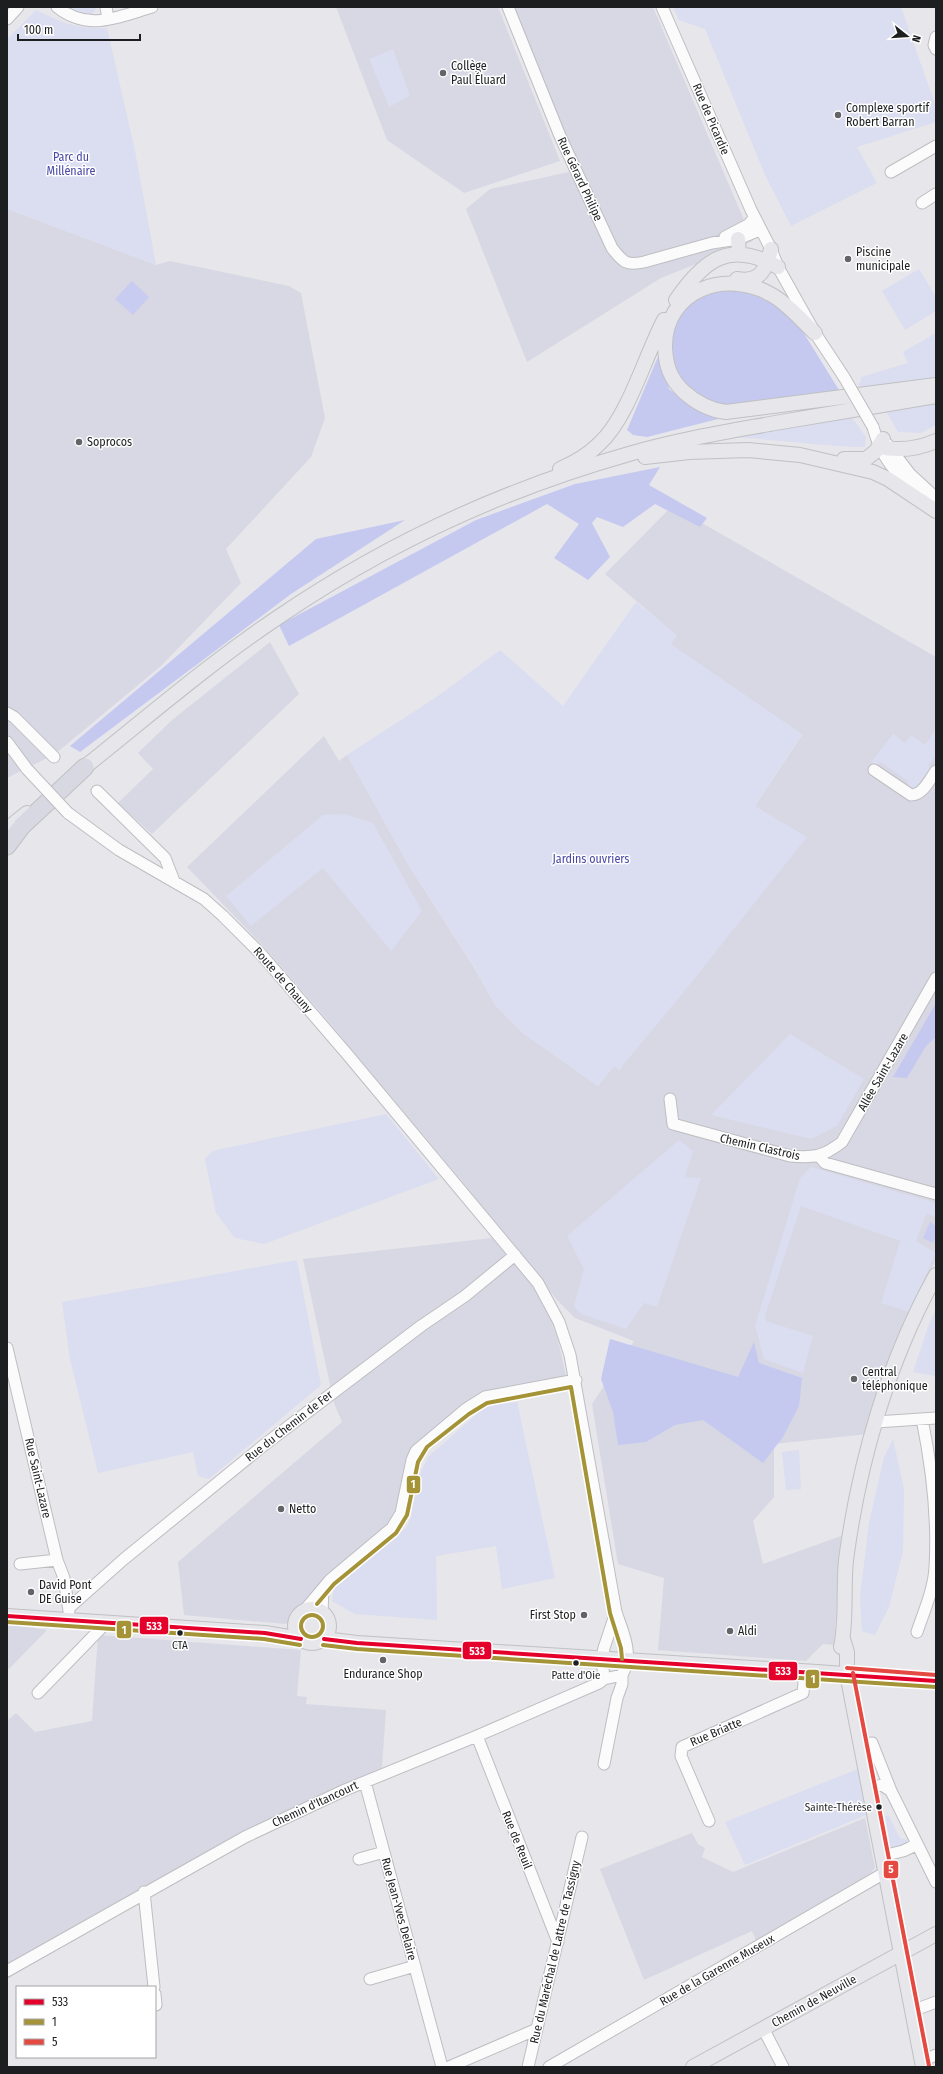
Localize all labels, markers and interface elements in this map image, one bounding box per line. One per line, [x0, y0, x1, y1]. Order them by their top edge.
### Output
scale bar [18, 16, 140, 42]
north arrow [887, 16, 927, 56]
text: 100 m [24, 23, 53, 37]
text: N [909, 34, 923, 44]
place label: Collège Paul Éluard [451, 59, 506, 87]
marker: Collège Paul Éluard [438, 68, 448, 78]
street label: Rue de Picardie [690, 81, 732, 157]
place label: Complexe sportif Robert Barran [846, 101, 931, 129]
marker: Complexe sportif Robert Barran [833, 110, 843, 120]
street label: Rue Gérard Philipe [554, 135, 606, 223]
park label: Parc du Millénaire [47, 150, 95, 178]
place label: Piscine municipale [856, 245, 910, 273]
marker: Piscine municipale [843, 254, 853, 264]
place label: Soprocos [87, 435, 132, 449]
marker: Soprocos [74, 437, 84, 447]
park label: Jardins ouvriers [553, 852, 629, 866]
street label: Route de Chauny [251, 944, 316, 1016]
street label: Allée Saint-Lazare [855, 1030, 911, 1113]
street label: Chemin Clastrois [719, 1131, 801, 1163]
place label: Central téléphonique [862, 1365, 928, 1393]
marker: Central téléphonique [849, 1374, 859, 1384]
street label: Rue du Chemin de Fer [243, 1387, 336, 1464]
street label: Rue Saint-Lazare [22, 1436, 54, 1520]
line badge: 1 [406, 1475, 421, 1494]
text: 1 [411, 1478, 415, 1491]
place label: Netto [289, 1502, 316, 1516]
marker: Netto [276, 1504, 286, 1514]
place label: David Pont DE Guise [39, 1578, 92, 1606]
marker: David Pont DE Guise [26, 1587, 36, 1597]
place label: First Stop [530, 1608, 576, 1622]
marker: First Stop [579, 1610, 589, 1620]
line badge: 533 [139, 1616, 169, 1635]
line badge: 1 [116, 1620, 132, 1639]
text: 533 [146, 1620, 162, 1633]
text: 1 [122, 1624, 126, 1637]
place label: Aldi [738, 1624, 757, 1638]
marker: Aldi [725, 1626, 735, 1636]
marker: CTA [175, 1628, 185, 1638]
place label: CTA [172, 1639, 188, 1652]
line badge: 533 [462, 1641, 492, 1660]
text: 533 [469, 1645, 485, 1658]
marker: Endurance Shop [378, 1655, 388, 1665]
marker: Patte d'Oie [571, 1658, 581, 1668]
line badge: 533 [768, 1661, 798, 1681]
text: 533 [775, 1665, 791, 1678]
place label: Endurance Shop [343, 1667, 423, 1681]
place label: Patte d'Oie [552, 1669, 600, 1682]
line badge: 1 [805, 1669, 820, 1689]
text: 1 [811, 1673, 815, 1686]
street label: Rue Briatte [688, 1715, 744, 1749]
street label: Chemin d'Itancourt [270, 1778, 360, 1830]
place label: Sainte-Thérèse [805, 1801, 872, 1814]
marker: Sainte-Thérèse [874, 1802, 884, 1812]
street label: Rue de Reuil [499, 1809, 535, 1871]
street label: Rue Jean-Yves Delaire [379, 1856, 419, 1962]
street label: Rue du Maréchal de Lattre de Tassigny [527, 1858, 583, 2045]
line badge: 5 [883, 1860, 899, 1879]
text: 5 [888, 1863, 894, 1876]
street label: Rue de la Garenne Museux [657, 1931, 777, 2009]
street label: Chemin de Neuville [769, 1972, 859, 2030]
legend [16, 1986, 156, 2058]
text: 533 [52, 1995, 68, 2009]
text: 1 [52, 2015, 57, 2029]
text: 5 [52, 2035, 58, 2049]

